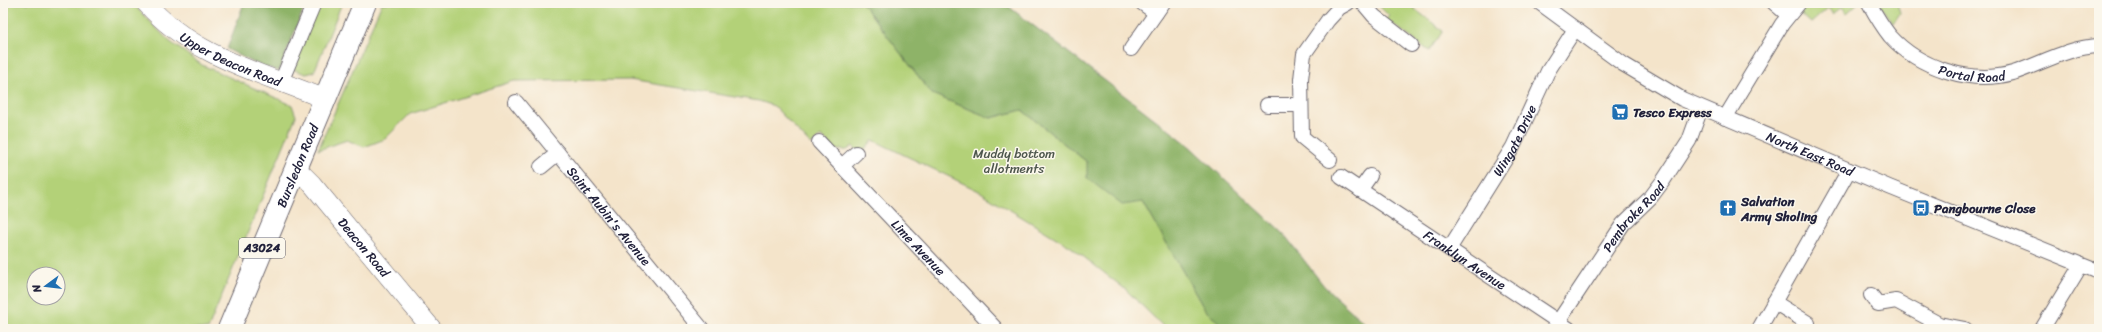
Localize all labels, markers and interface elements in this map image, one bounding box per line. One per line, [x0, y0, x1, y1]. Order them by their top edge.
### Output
street label: Upper Deacon Road [175, 25, 286, 93]
street label: Portal Road [1935, 58, 2008, 88]
street label: Wingate Drive [1486, 100, 1543, 181]
place label: Tesco Express [1633, 101, 1713, 124]
supermarket icon: Tesco Express [1610, 102, 1630, 122]
street label: Bursledon Road [269, 119, 325, 211]
street label: North East Road [1763, 125, 1859, 183]
park label: Muddy bottom allotments [973, 142, 1055, 180]
street label: Saint Aubin's Avenue [561, 161, 657, 271]
street label: Pembroke Road [1596, 175, 1671, 257]
place label: Salvation Army Sholing [1740, 190, 1818, 228]
place label: Pangbourne Close [1934, 197, 2036, 220]
church icon: Salvation Army Sholing [1718, 198, 1738, 218]
bus stop icon: Pangbourne Close [1911, 198, 1931, 218]
street label: Deacon Road [332, 212, 397, 283]
street label: Lime Avenue [886, 214, 952, 281]
street label: Franklyn Avenue [1419, 224, 1511, 296]
road number: A3024 [239, 238, 285, 258]
north arrow [26, 266, 66, 306]
text: N [27, 282, 47, 296]

